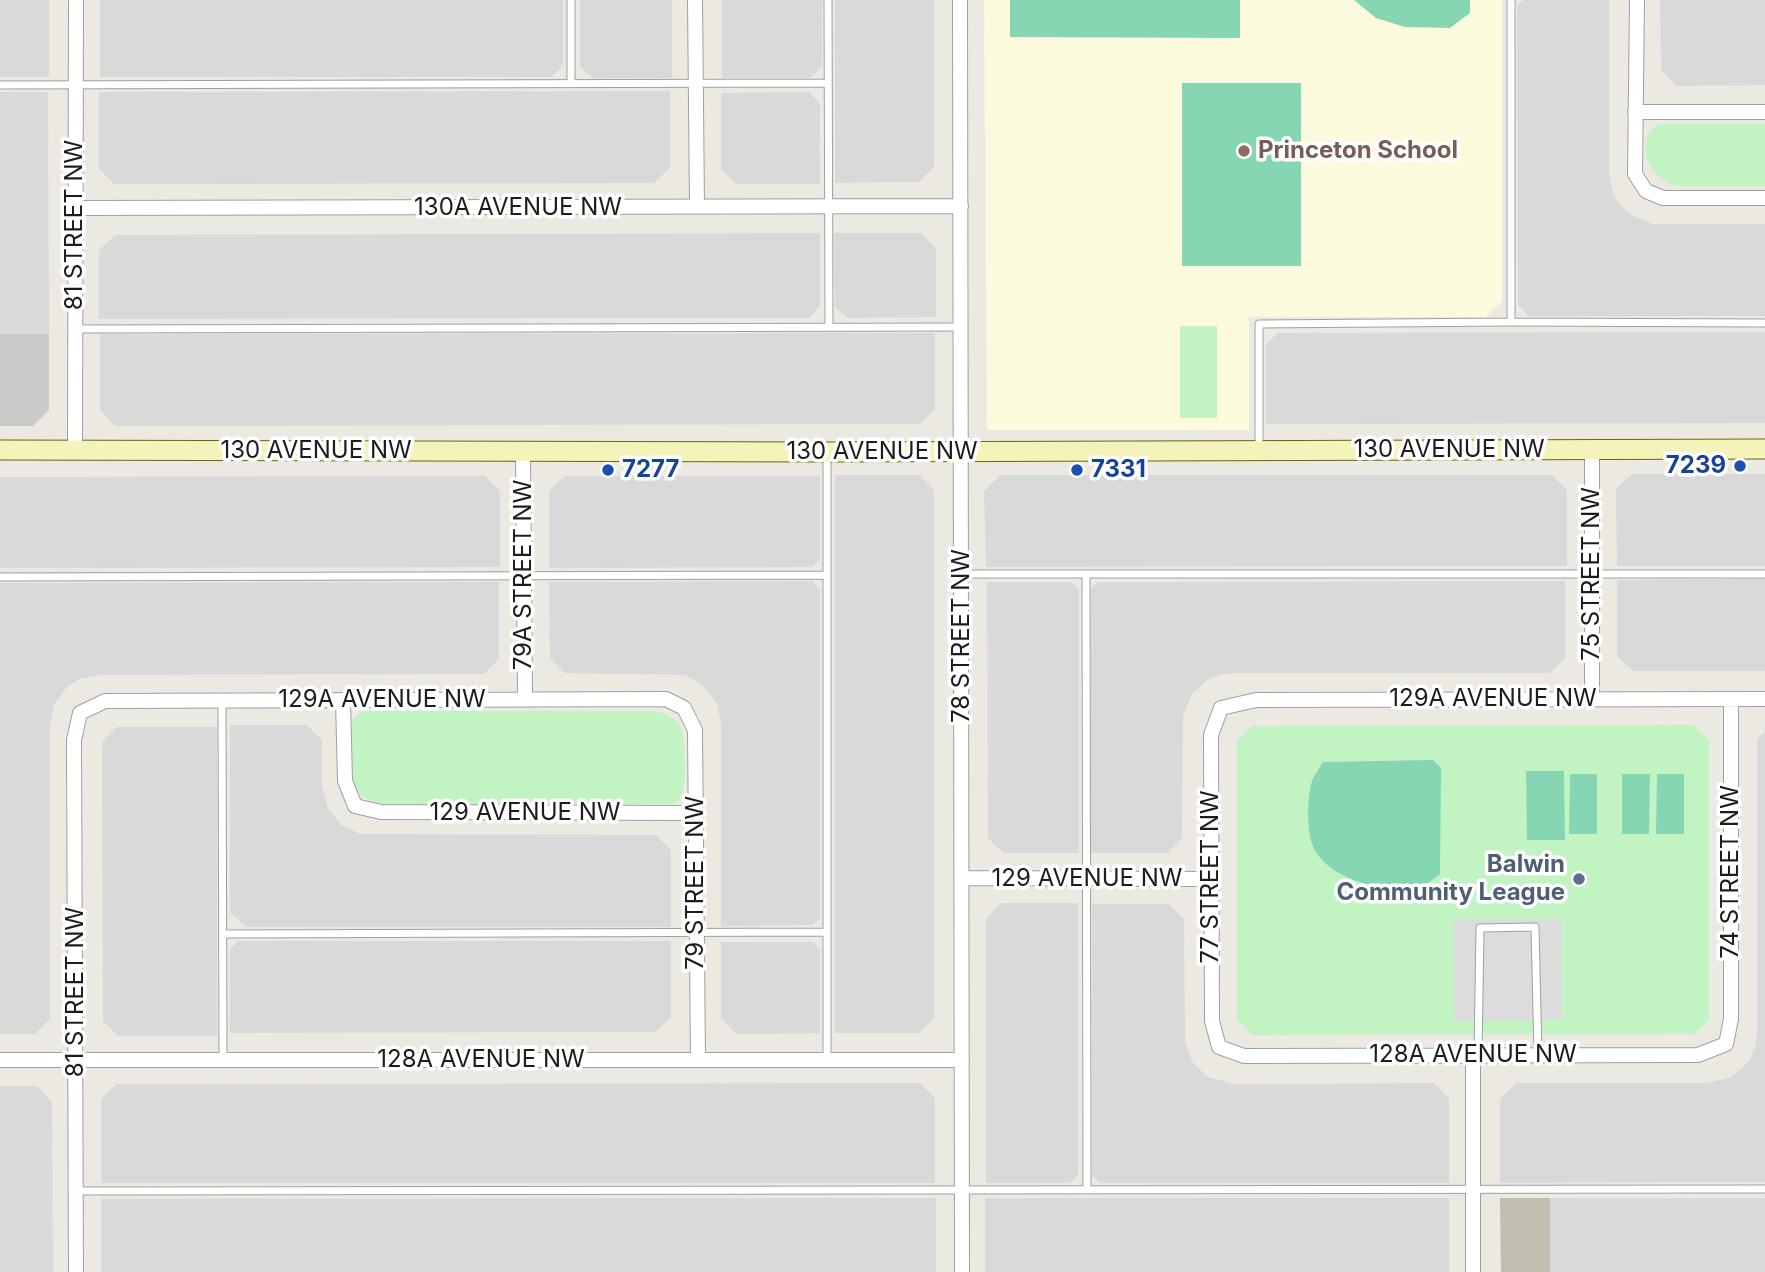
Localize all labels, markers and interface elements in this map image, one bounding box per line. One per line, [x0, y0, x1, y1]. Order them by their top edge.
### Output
place label: Princeton School [1258, 137, 1458, 165]
street label: 81 STREET NW [61, 140, 89, 310]
marker: Princeton School [1236, 143, 1252, 159]
street label: 130A AVENUE NW [414, 194, 622, 222]
street label: 130 AVENUE NW [1353, 436, 1545, 464]
street label: 130 AVENUE NW [220, 437, 412, 465]
street label: 130 AVENUE NW [786, 438, 978, 466]
place label: 7239 [1666, 452, 1726, 480]
place label: 7277 [622, 456, 679, 484]
place label: 7331 [1091, 456, 1146, 484]
marker: 7239 [1732, 458, 1748, 474]
marker: 7277 [600, 462, 616, 478]
marker: 7331 [1069, 462, 1085, 478]
street label: 79A STREET NW [510, 480, 538, 670]
street label: 75 STREET NW [1578, 487, 1606, 661]
street label: 78 STREET NW [948, 549, 976, 723]
street label: 129A AVENUE NW [1389, 685, 1597, 713]
street label: 129A AVENUE NW [278, 686, 486, 714]
street label: 74 STREET NW [1717, 785, 1745, 959]
street label: 77 STREET NW [1197, 790, 1225, 964]
street label: 79 STREET NW [682, 796, 710, 970]
street label: 129 AVENUE NW [430, 799, 620, 827]
place label: Balwin Community League [1336, 851, 1565, 907]
street label: 129 AVENUE NW [992, 865, 1182, 893]
marker: Balwin Community League [1571, 871, 1587, 887]
street label: 81 STREET NW [62, 907, 90, 1077]
street label: 128A AVENUE NW [1369, 1041, 1577, 1069]
street label: 128A AVENUE NW [377, 1046, 585, 1074]

